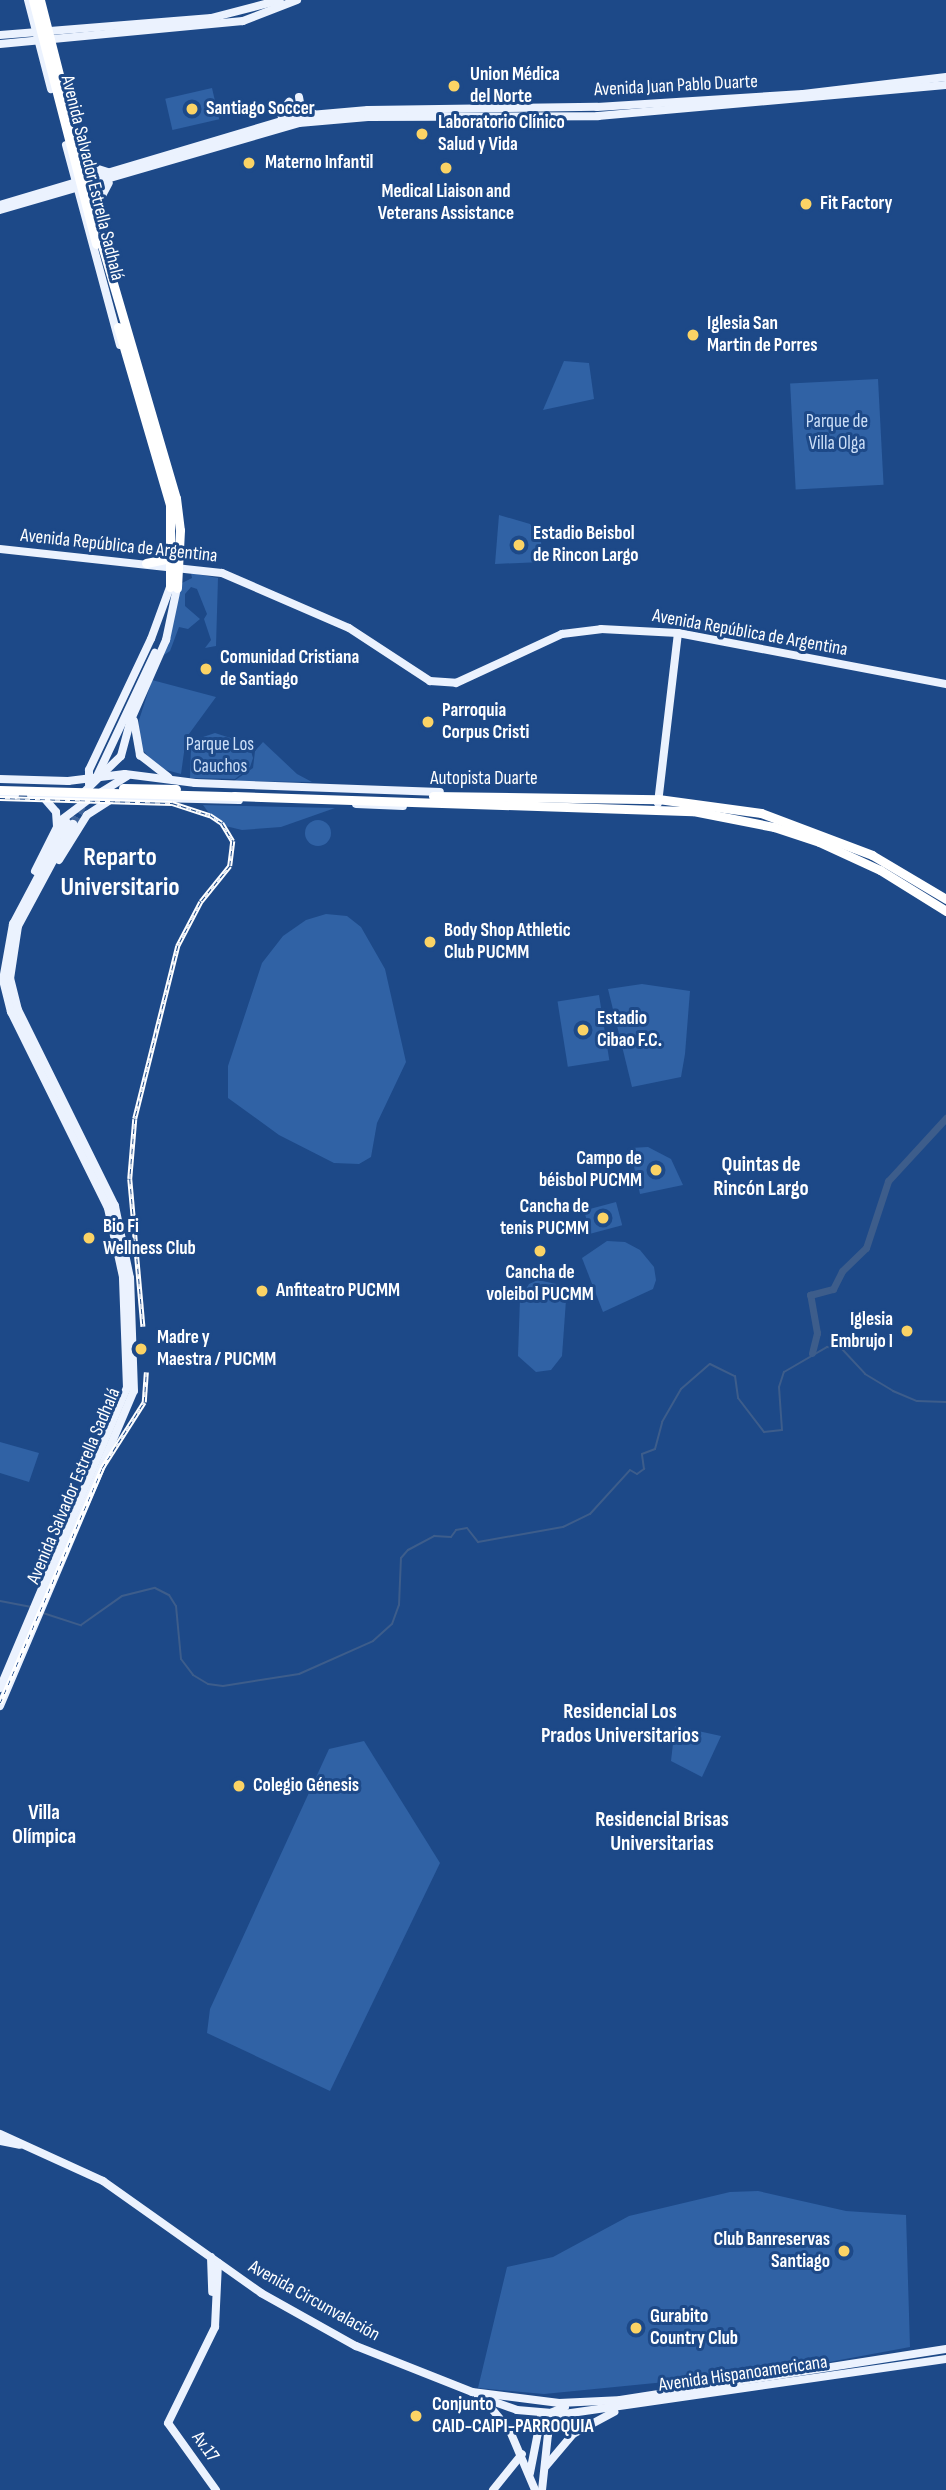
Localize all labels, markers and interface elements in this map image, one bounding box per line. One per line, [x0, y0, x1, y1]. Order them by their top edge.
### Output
place label: Union Médica del Norte [470, 64, 560, 108]
street label: Avenida Juan Pablo Duarte [594, 70, 758, 102]
street label: Avenida Salvador Estrella Sadhalá [55, 73, 129, 283]
marker: Union Médica del Norte [444, 76, 464, 96]
place label: Santiago Soccer [206, 98, 315, 120]
marker: Santiago Soccer [184, 101, 200, 117]
place label: Laboratorio Clínico Salud y Vida [438, 112, 565, 156]
marker: Laboratorio Clínico Salud y Vida [412, 124, 432, 144]
place label: Materno Infantil [265, 152, 373, 174]
marker: Materno Infantil [239, 153, 259, 173]
marker: Medical Liaison and Veterans Assistance [436, 158, 456, 178]
place label: Medical Liaison and Veterans Assistance [378, 181, 514, 225]
place label: Fit Factory [820, 193, 892, 215]
marker: Fit Factory [798, 196, 814, 212]
place label: Iglesia San Martin de Porres [707, 313, 818, 357]
marker: Iglesia San Martin de Porres [685, 327, 701, 343]
park label: Parque de Villa Olga [806, 411, 868, 455]
place label: Estadio Beisbol de Rincon Largo [533, 523, 639, 567]
street label: Avenida República de Argentina [19, 524, 219, 568]
marker: Estadio Beisbol de Rincon Largo [511, 537, 527, 553]
street label: Avenida República de Argentina [651, 605, 849, 661]
place label: Comunidad Cristiana de Santiago [220, 647, 359, 691]
marker: Comunidad Cristiana de Santiago [198, 661, 214, 677]
place label: Parroquia Corpus Cristi [442, 700, 529, 744]
marker: Parroquia Corpus Cristi [420, 714, 436, 730]
park label: Parque Los Cauchos [186, 734, 254, 778]
street label: Autopista Duarte [430, 768, 538, 790]
district label: Reparto Universitario [60, 842, 180, 903]
place label: Body Shop Athletic Club PUCMM [444, 920, 571, 964]
marker: Body Shop Athletic Club PUCMM [422, 934, 438, 950]
place label: Estadio Cibao F.C. [597, 1008, 662, 1052]
marker: Estadio Cibao F.C. [575, 1022, 591, 1038]
place label: Campo de béisbol PUCMM [539, 1148, 642, 1192]
district label: Quintas de Rincón Largo [713, 1152, 809, 1202]
marker: Campo de béisbol PUCMM [648, 1162, 664, 1178]
place label: Cancha de tenis PUCMM [500, 1196, 589, 1240]
marker: Cancha de tenis PUCMM [595, 1210, 611, 1226]
place label: Bio Fi Wellness Club [103, 1216, 196, 1260]
marker: Bio Fi Wellness Club [81, 1230, 97, 1246]
marker: Cancha de voleibol PUCMM [532, 1243, 548, 1259]
place label: Cancha de voleibol PUCMM [486, 1262, 594, 1306]
place label: Anfiteatro PUCMM [276, 1280, 400, 1302]
marker: Anfiteatro PUCMM [254, 1283, 270, 1299]
place label: Iglesia Embrujo I [830, 1309, 893, 1353]
marker: Iglesia Embrujo I [899, 1323, 915, 1339]
place label: Madre y Maestra / PUCMM [157, 1327, 276, 1371]
marker: Madre y Maestra / PUCMM [131, 1339, 151, 1359]
street label: Avenida Salvador Estrella Sadhalá [22, 1385, 126, 1587]
district label: Residencial Los Prados Universitarios [541, 1699, 699, 1749]
place label: Colegio Génesis [253, 1775, 359, 1797]
marker: Colegio Génesis [231, 1778, 247, 1794]
district label: Villa Olímpica [12, 1800, 76, 1850]
district label: Residencial Brisas Universitarias [595, 1807, 729, 1857]
place label: Club Banreservas Santiago [714, 2229, 830, 2273]
marker: Club Banreservas Santiago [836, 2243, 852, 2259]
street label: Avenida Circunvalación [244, 2256, 384, 2346]
place label: Gurabito Country Club [650, 2306, 738, 2350]
marker: Gurabito Country Club [628, 2320, 644, 2336]
street label: Avenida Hispanoamericana [657, 2351, 829, 2397]
place label: Conjunto CAID-CAIPI-PARROQUIA [432, 2394, 593, 2438]
marker: Conjunto CAID-CAIPI-PARROQUIA [406, 2406, 426, 2426]
street label: Av.17 [186, 2427, 224, 2467]

